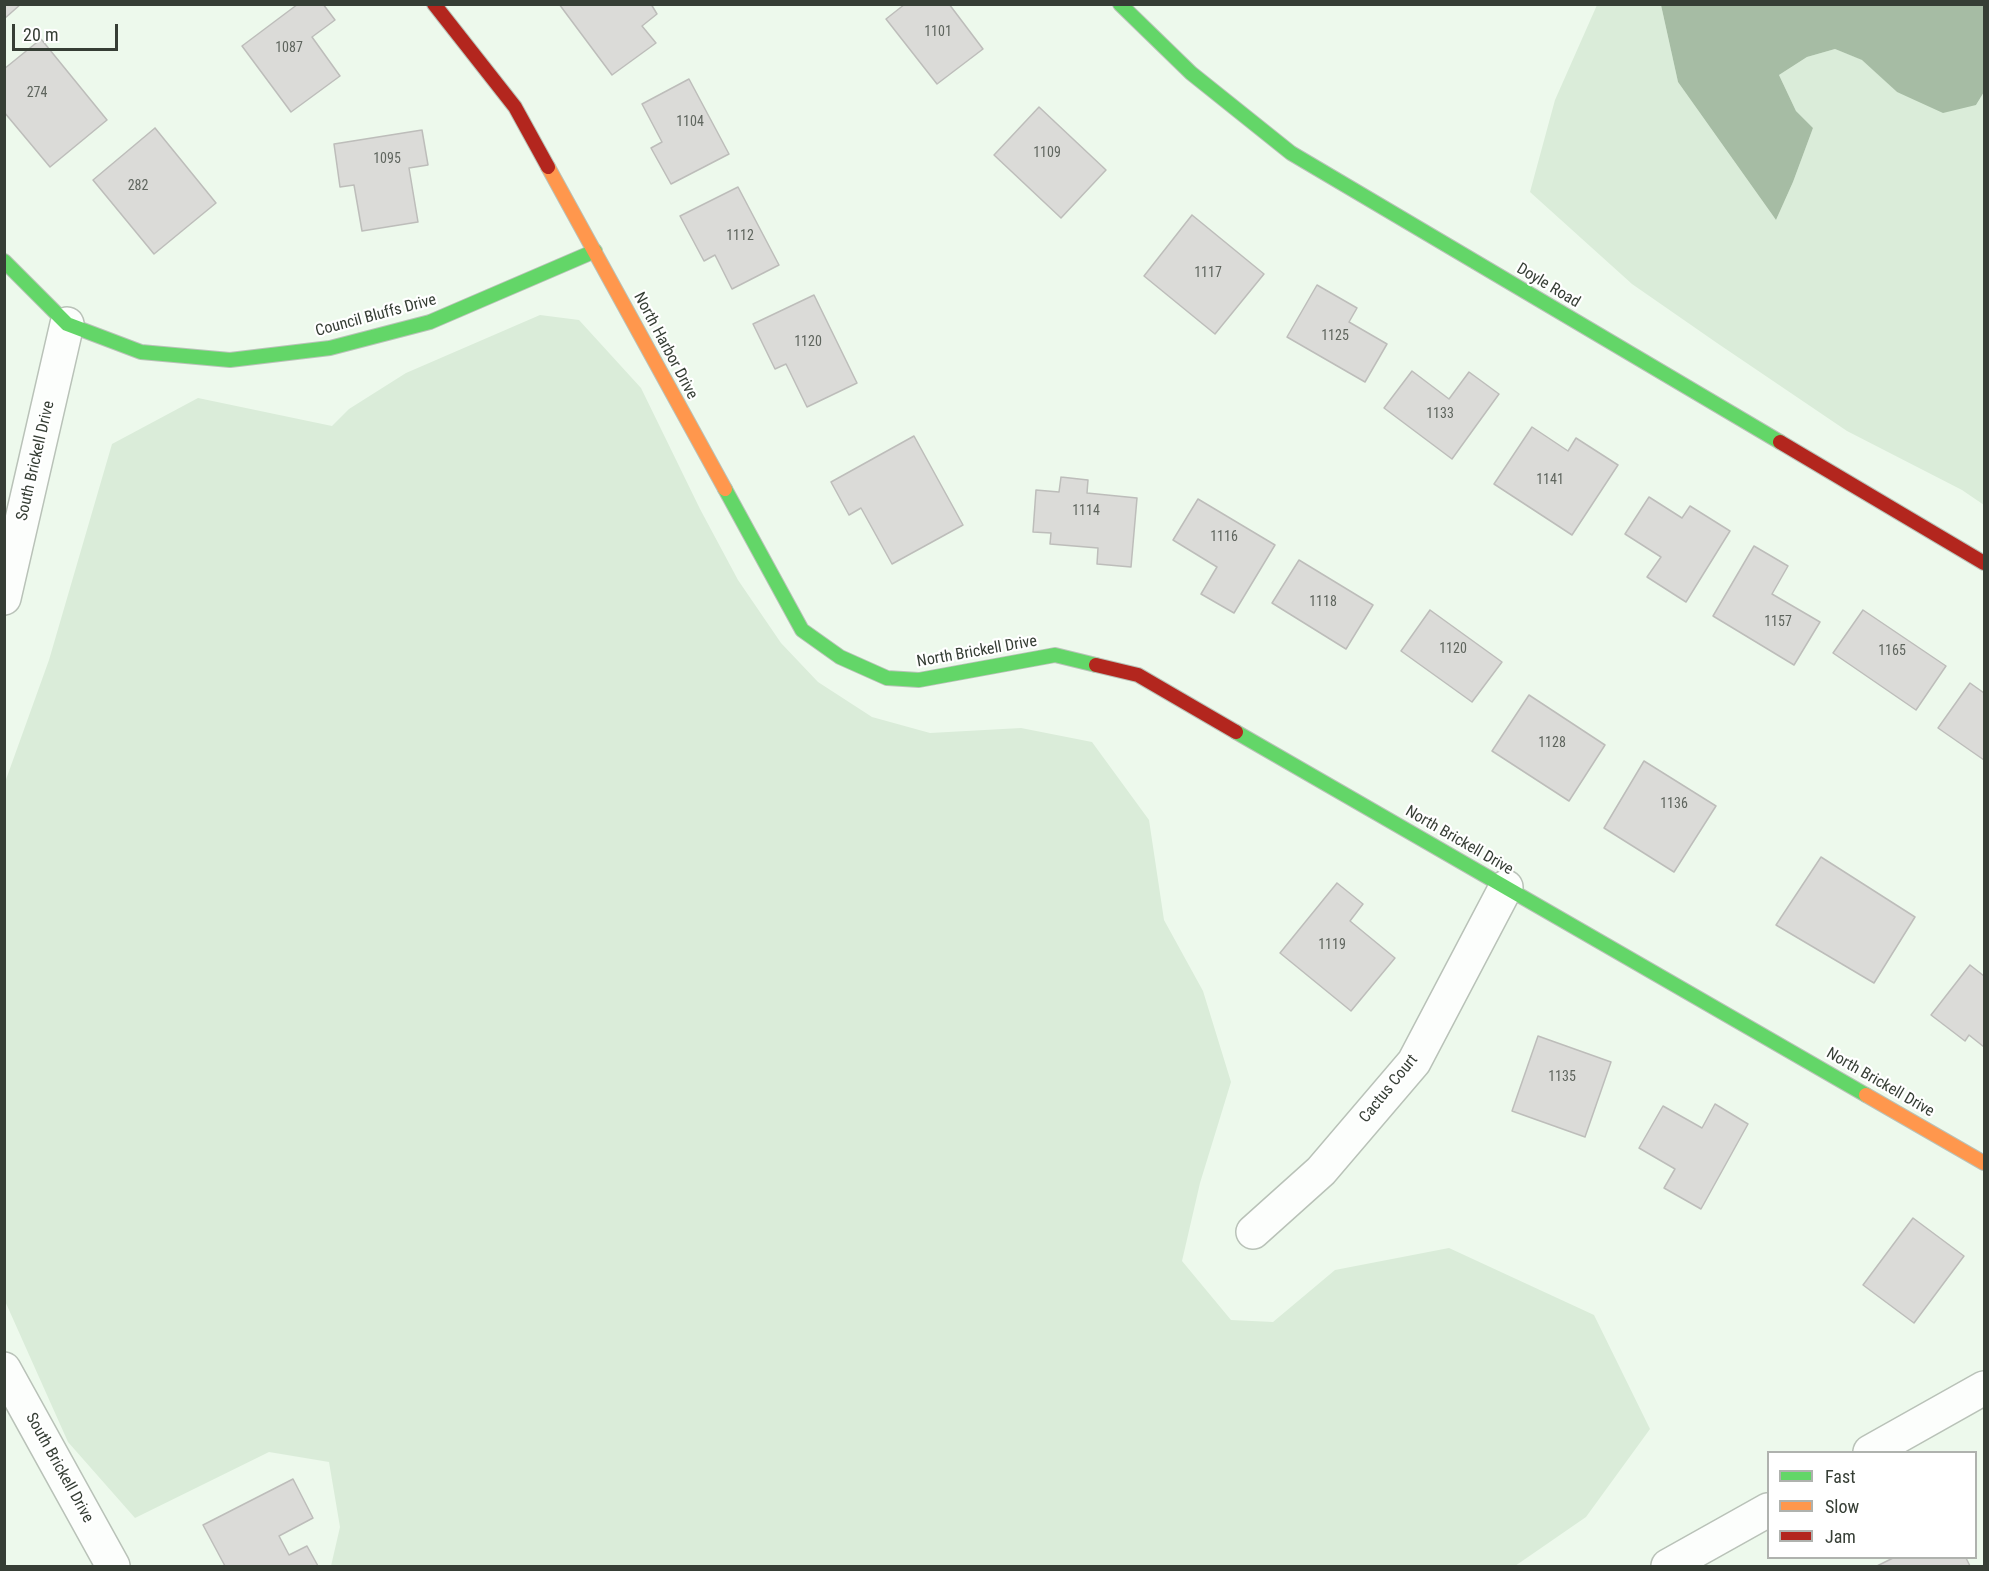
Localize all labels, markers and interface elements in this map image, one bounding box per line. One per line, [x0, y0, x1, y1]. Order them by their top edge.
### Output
scale bar [15, 12, 122, 50]
text: 20 m [23, 24, 58, 45]
house number: 1101 [924, 24, 952, 40]
house number: 1087 [275, 40, 303, 56]
house number: 274 [27, 85, 47, 101]
house number: 1104 [676, 114, 704, 130]
house number: 1109 [1033, 145, 1061, 161]
house number: 1095 [373, 151, 401, 167]
house number: 282 [128, 178, 148, 194]
house number: 1112 [726, 228, 754, 244]
street label: Doyle Road [1513, 260, 1583, 312]
house number: 1117 [1194, 265, 1222, 281]
street label: North Harbor Drive [629, 289, 701, 403]
street label: Council Bluffs Drive [314, 291, 438, 341]
house number: 1125 [1321, 328, 1349, 344]
house number: 1120 [794, 334, 822, 350]
street label: South Brickell Drive [13, 399, 59, 523]
house number: 1133 [1426, 406, 1454, 422]
house number: 1141 [1536, 472, 1564, 488]
house number: 1114 [1072, 503, 1100, 519]
house number: 1116 [1210, 529, 1238, 545]
house number: 1118 [1309, 594, 1337, 610]
house number: 1157 [1764, 614, 1792, 630]
street label: North Brickell Drive [916, 632, 1038, 672]
house number: 1120 [1439, 641, 1467, 657]
house number: 1165 [1878, 643, 1906, 659]
house number: 1128 [1538, 735, 1566, 751]
house number: 1136 [1660, 796, 1688, 812]
street label: North Brickell Drive [1402, 802, 1516, 880]
house number: 1119 [1318, 937, 1346, 953]
street label: North Brickell Drive [1823, 1044, 1937, 1122]
street label: Cactus Court [1356, 1051, 1422, 1127]
house number: 1135 [1548, 1069, 1576, 1085]
street label: South Brickell Drive [21, 1410, 97, 1526]
legend [1767, 1451, 1977, 1559]
text: Fast [1825, 1466, 1856, 1487]
text: Slow [1825, 1496, 1859, 1517]
text: Jam [1825, 1526, 1856, 1547]

